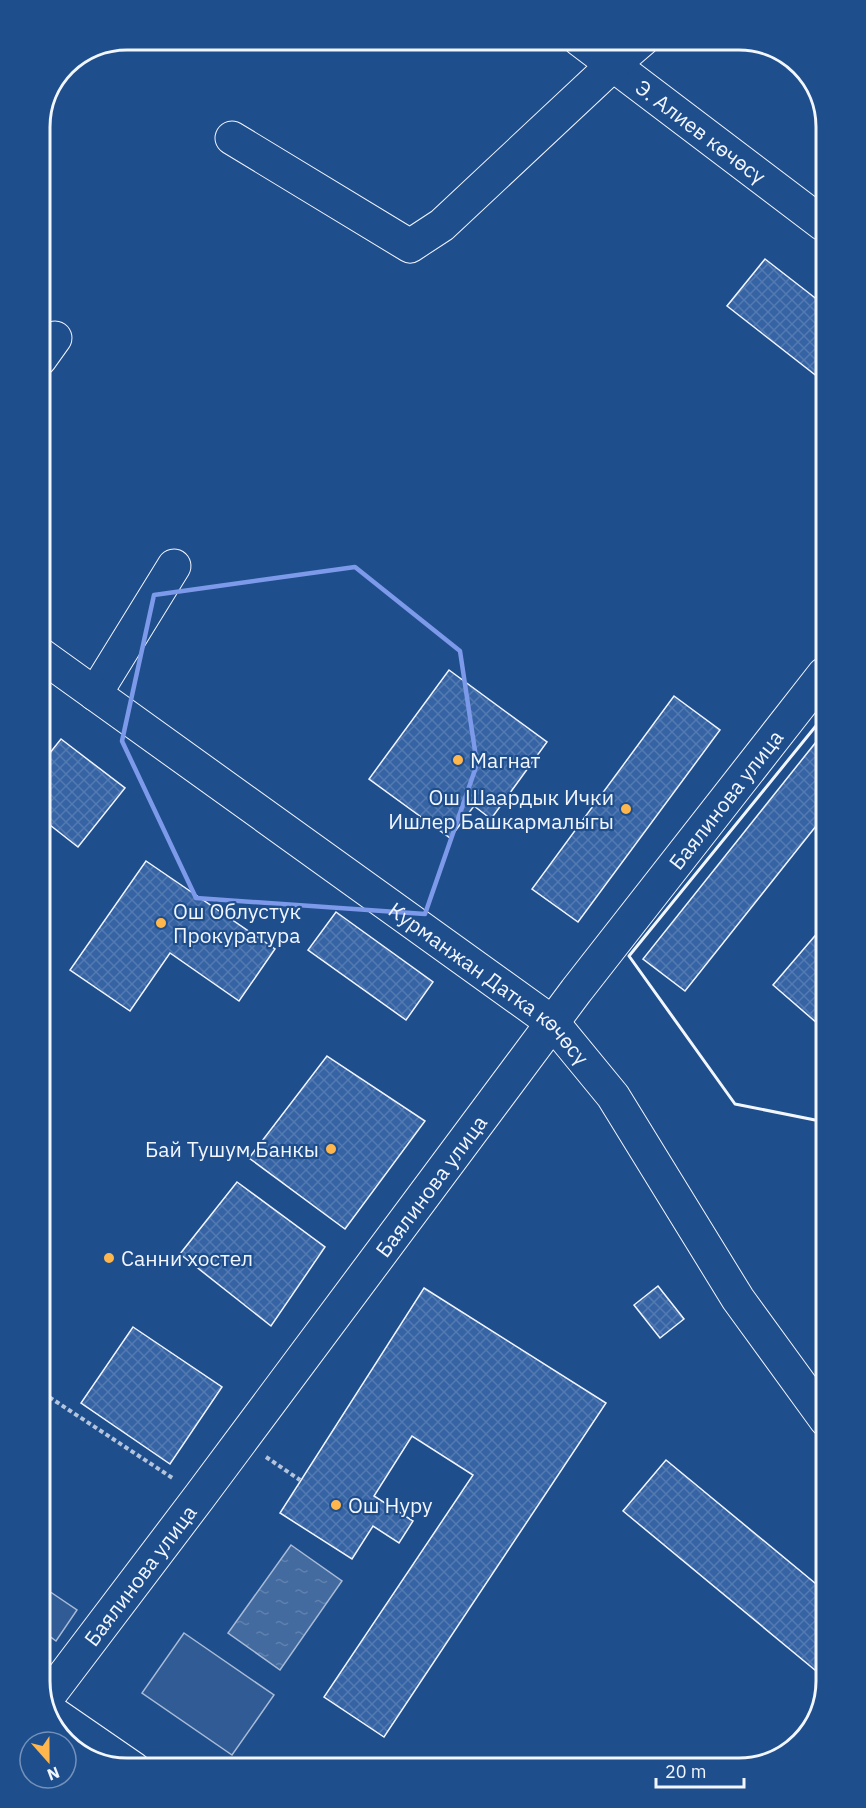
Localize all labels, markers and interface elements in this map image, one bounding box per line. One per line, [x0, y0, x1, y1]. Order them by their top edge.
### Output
street label: Э. Алиев көчөсү [630, 73, 772, 190]
street label: Баялинова улица [662, 724, 789, 875]
place label: Магнат [470, 746, 541, 774]
marker: Магнат [451, 753, 465, 767]
place label: Ош Шаардык Ички Ишлер Башкармалыгы [388, 783, 614, 835]
marker: Ош Шаардык Ички Ишлер Башкармалыгы [619, 802, 633, 816]
street label: Курманжан Датка көчөсү [383, 895, 596, 1071]
place label: Ош Облустук Прокуратура [173, 897, 301, 949]
marker: Ош Облустук Прокуратура [154, 916, 168, 930]
street label: Баялинова улица [369, 1109, 493, 1263]
place label: Бай Тушум Банкы [145, 1135, 319, 1163]
marker: Бай Тушум Банкы [324, 1142, 338, 1156]
place label: Санни хостел [121, 1244, 253, 1272]
marker: Санни хостел [102, 1251, 116, 1265]
place label: Ош Нуру [348, 1491, 433, 1519]
marker: Ош Нуру [329, 1498, 343, 1512]
street label: Баялинова улица [77, 1499, 203, 1652]
north arrow [18, 1730, 78, 1790]
scale bar [656, 1751, 744, 1789]
text: 20 m [665, 1760, 707, 1783]
text: N [44, 1763, 62, 1785]

